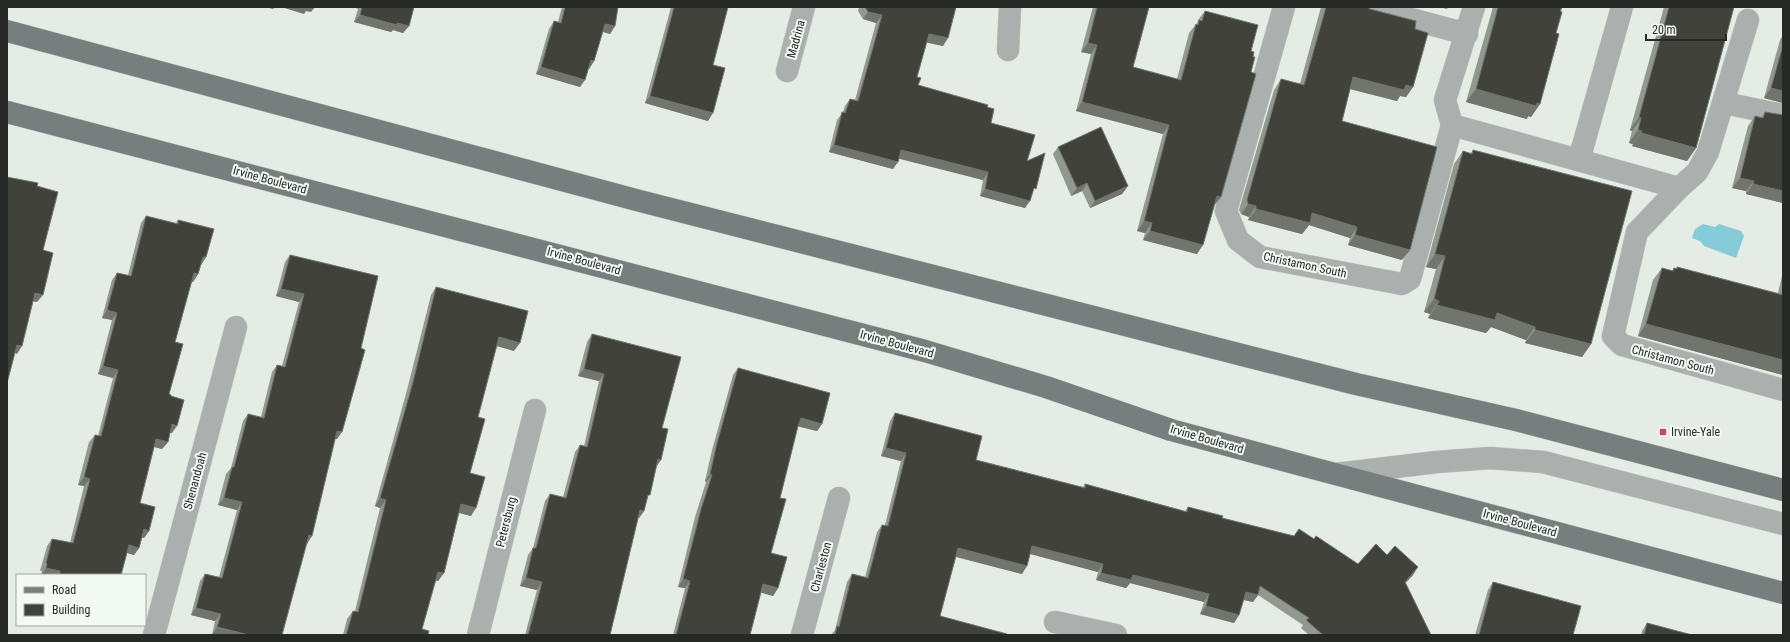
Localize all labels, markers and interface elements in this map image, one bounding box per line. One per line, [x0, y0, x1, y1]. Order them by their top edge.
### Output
scale bar [1646, 16, 1726, 42]
street label: Madrina [784, 18, 808, 60]
text: 20 m [1652, 23, 1676, 37]
street label: Irvine Boulevard [232, 163, 308, 197]
street label: Irvine Boulevard [546, 244, 622, 278]
street label: Christamon South [1262, 249, 1348, 281]
street label: Irvine Boulevard [859, 327, 935, 361]
street label: Christamon South [1630, 342, 1716, 378]
street label: Irvine Boulevard [1169, 422, 1245, 456]
place label: Irvine-Yale [1671, 425, 1720, 439]
marker: Irvine-Yale [1658, 427, 1668, 437]
street label: Shenandoah [181, 451, 209, 511]
street label: Petersburg [493, 495, 519, 549]
street label: Irvine Boulevard [1482, 506, 1558, 540]
street label: Charleston [808, 540, 834, 594]
legend [16, 574, 146, 626]
text: Road [52, 583, 76, 597]
text: Building [52, 603, 90, 617]

